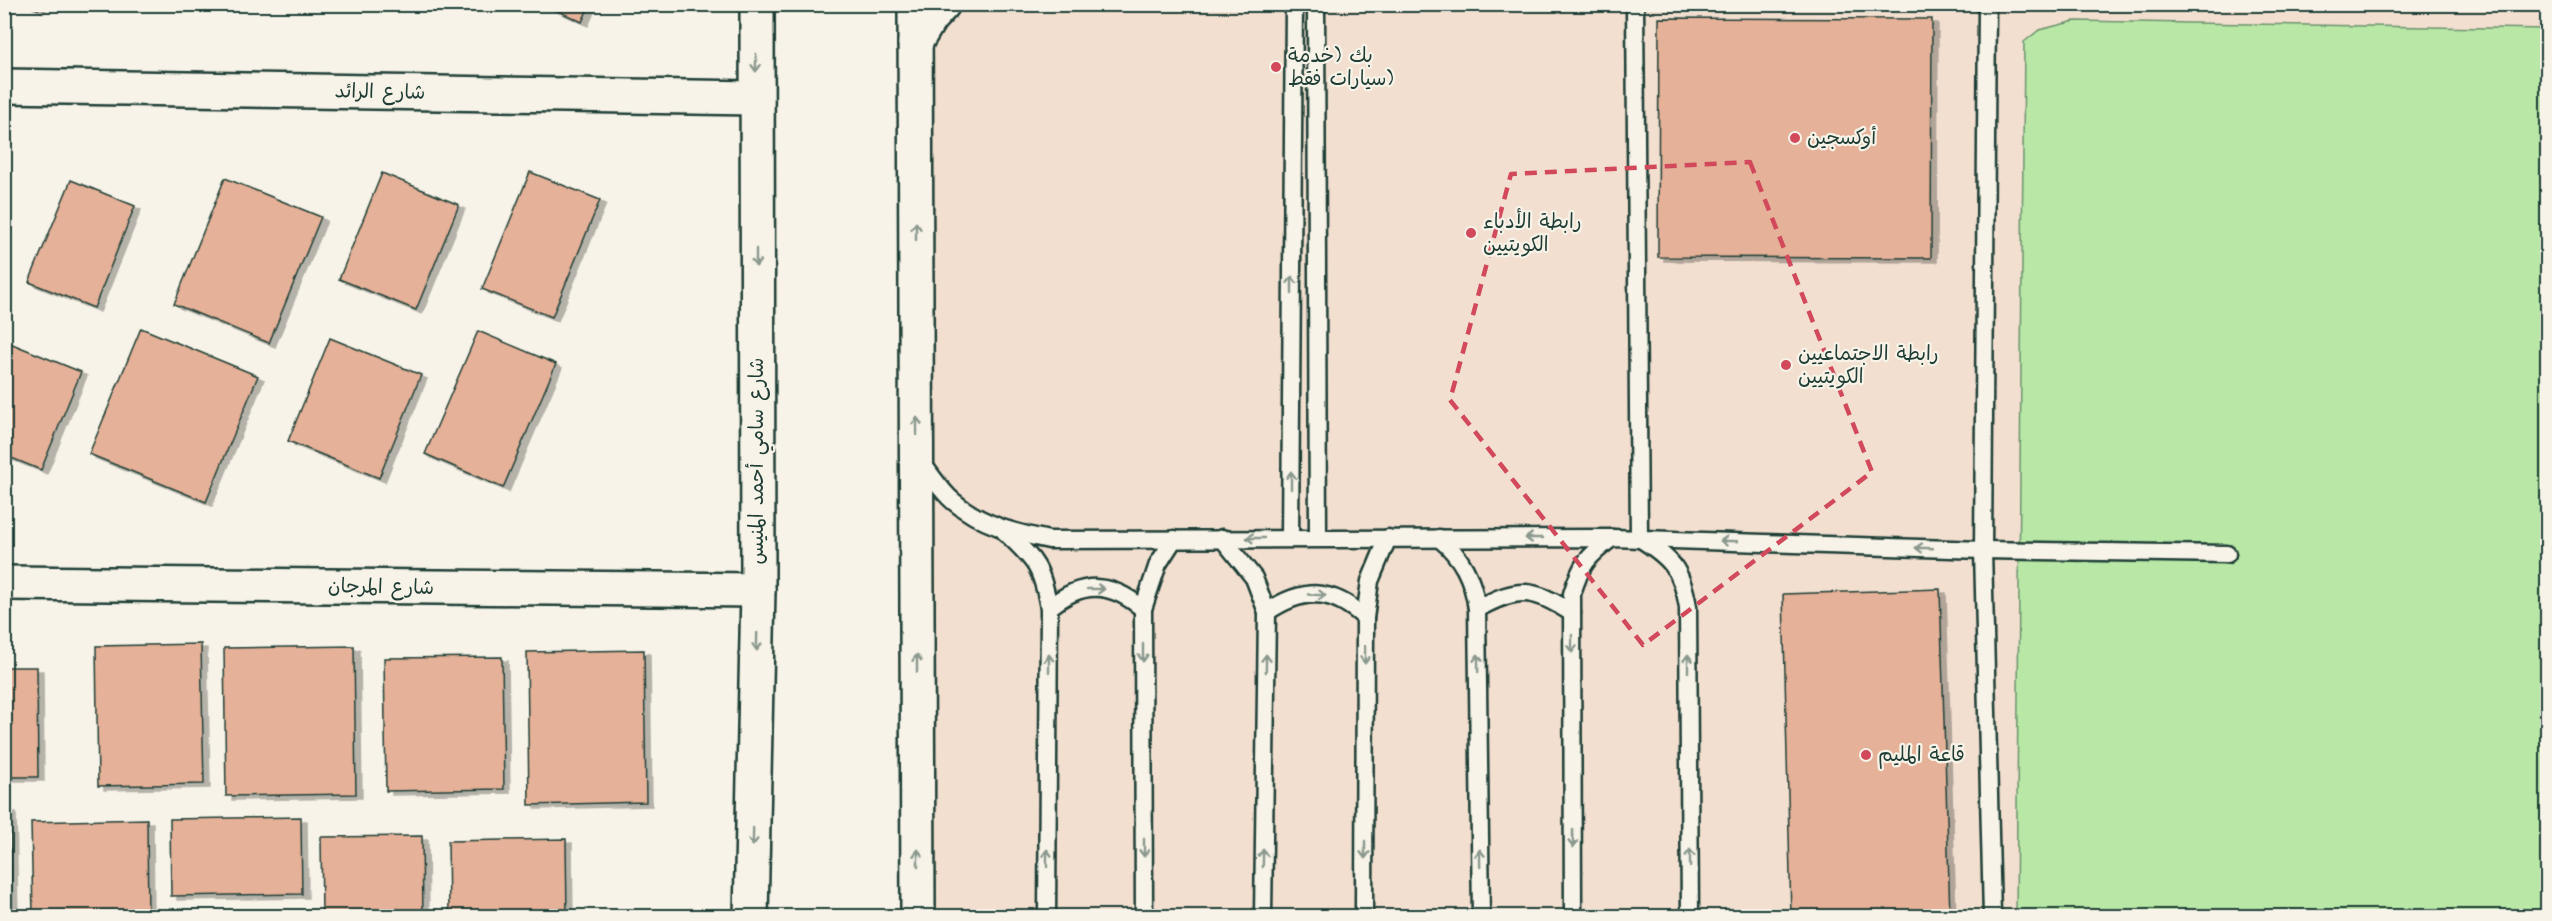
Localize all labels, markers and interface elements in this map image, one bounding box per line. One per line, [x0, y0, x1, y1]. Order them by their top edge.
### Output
place label: بك (خدمة سيارات فقط) [1288, 42, 1394, 93]
one-way arrow [750, 52, 762, 72]
marker: بك (خدمة سيارات فقط) [1269, 60, 1283, 74]
street label: شارع الرائد [334, 77, 426, 107]
place label: أوكسجين [1807, 124, 1876, 152]
marker: أوكسجين [1788, 131, 1802, 145]
place label: رابطة الأدباء الكويتيين [1483, 208, 1582, 259]
one-way arrow [910, 222, 922, 242]
marker: رابطة الأدباء الكويتيين [1464, 226, 1478, 240]
one-way arrow [750, 247, 762, 267]
one-way arrow [1286, 275, 1298, 295]
place label: رابطة الاجتماعيين الكويتيين [1798, 340, 1939, 391]
street label: شارع سامي أحمد المنيس [743, 358, 774, 564]
marker: رابطة الاجتماعيين الكويتيين [1779, 358, 1793, 372]
one-way arrow [911, 417, 923, 437]
one-way arrow [1285, 470, 1297, 490]
one-way arrow [1246, 532, 1266, 544]
one-way arrow [1525, 532, 1545, 544]
one-way arrow [1720, 535, 1740, 547]
one-way arrow [1915, 542, 1935, 553]
street label: شارع المرجان [328, 572, 434, 602]
one-way arrow [1085, 583, 1105, 595]
one-way arrow [1307, 590, 1327, 601]
one-way arrow [751, 631, 763, 651]
one-way arrow [1566, 634, 1578, 654]
one-way arrow [1137, 642, 1149, 662]
one-way arrow [1359, 645, 1371, 665]
one-way arrow [911, 654, 923, 674]
one-way arrow [1043, 654, 1055, 674]
one-way arrow [1260, 654, 1272, 674]
one-way arrow [1472, 654, 1484, 674]
one-way arrow [1683, 654, 1694, 674]
place label: قاعة المليم [1878, 741, 1965, 769]
marker: قاعة المليم [1859, 748, 1873, 762]
one-way arrow [747, 826, 758, 846]
one-way arrow [1567, 829, 1579, 849]
one-way arrow [1138, 837, 1150, 857]
one-way arrow [1359, 840, 1371, 860]
one-way arrow [912, 849, 924, 869]
one-way arrow [1041, 849, 1053, 869]
one-way arrow [1258, 849, 1269, 869]
one-way arrow [1474, 849, 1486, 869]
one-way arrow [1684, 849, 1696, 869]

